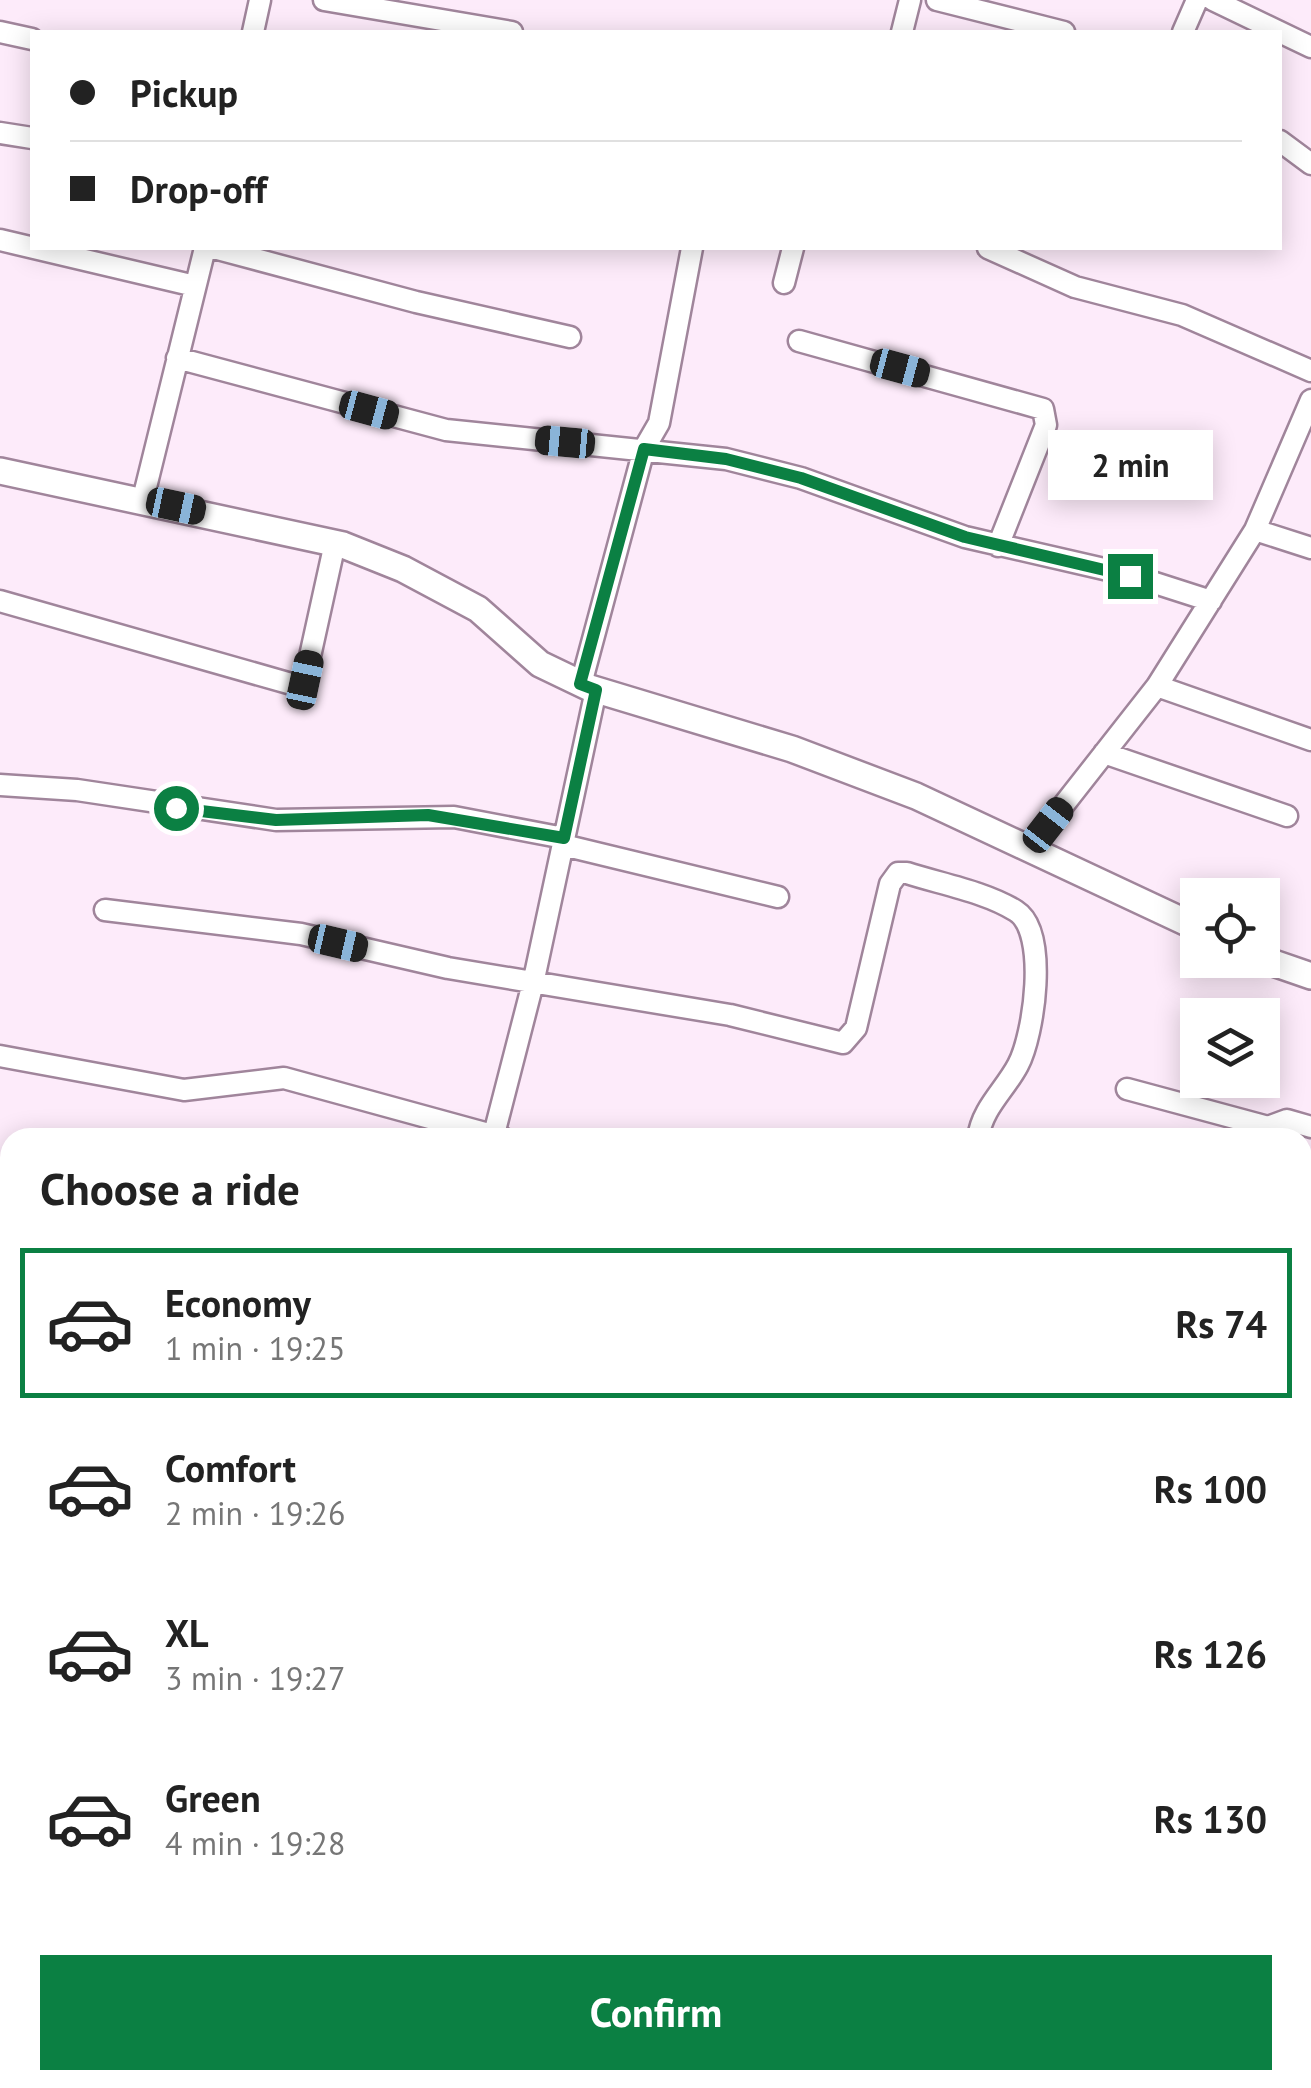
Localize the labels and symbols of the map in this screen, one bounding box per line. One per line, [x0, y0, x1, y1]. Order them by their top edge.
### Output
car [867, 346, 933, 390]
car [336, 388, 402, 432]
car [534, 424, 596, 460]
callout: 2 min [1048, 431, 1212, 501]
car [144, 485, 208, 527]
route end [1108, 554, 1153, 599]
car [284, 648, 326, 712]
route start [154, 786, 199, 831]
car [1018, 792, 1078, 858]
car [305, 922, 371, 964]

